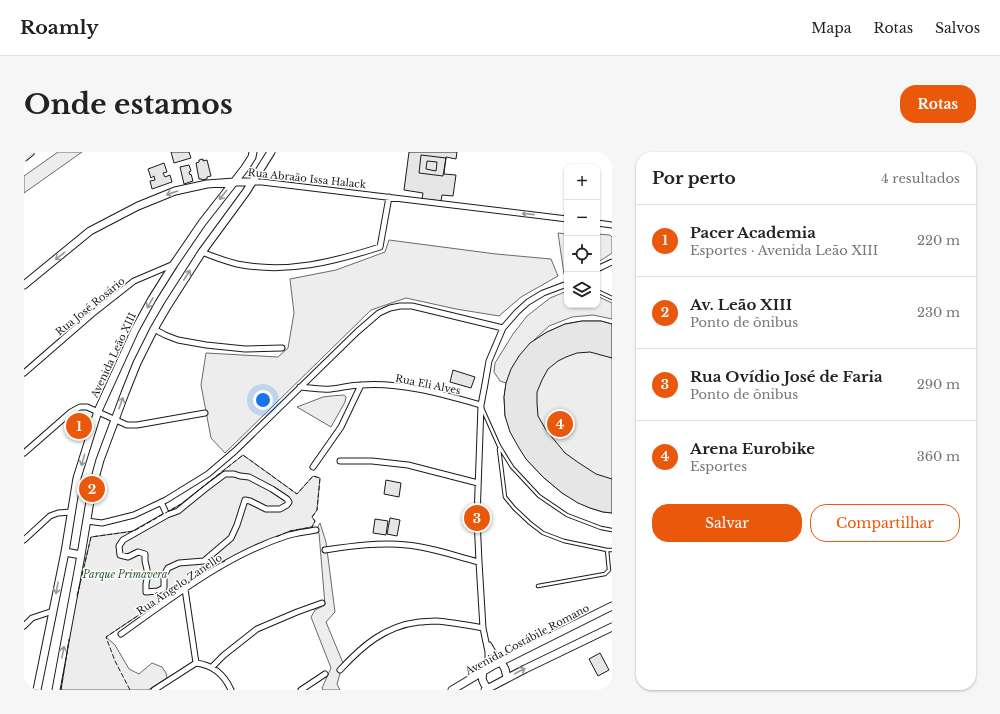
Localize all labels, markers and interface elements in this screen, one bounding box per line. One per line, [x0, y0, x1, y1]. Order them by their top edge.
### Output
text: Roamly [20, 16, 99, 39]
text: Mapa [811, 19, 852, 37]
text: Rotas [874, 19, 913, 37]
text: Salvos [935, 19, 980, 37]
button: Rotas [900, 85, 976, 123]
text: Onde estamos [24, 87, 233, 122]
map controls [564, 164, 600, 308]
button: + [564, 164, 600, 200]
street label: Rua Abraão Issa Halack [247, 166, 367, 191]
text: Por perto [652, 168, 736, 189]
text: 4 resultados [881, 170, 960, 187]
one-way arrow [167, 189, 179, 197]
one-way arrow [219, 190, 228, 201]
button: − [564, 200, 600, 236]
one-way arrow [522, 211, 535, 218]
text: Pacer Academia [690, 223, 816, 242]
text: 1 [662, 232, 668, 249]
text: 220 m [917, 232, 960, 249]
button: locate [564, 236, 600, 272]
text: Esportes · Avenida Leão XIII [690, 242, 878, 259]
one-way arrow [54, 251, 65, 260]
one-way arrow [183, 270, 191, 281]
button: layers [564, 272, 600, 308]
street label: Rua José Rosário [53, 274, 128, 338]
text: Av. Leão XIII [690, 295, 792, 314]
one-way arrow [146, 297, 154, 309]
text: 2 [661, 304, 669, 321]
text: 230 m [917, 304, 960, 321]
street label: Avenida Leão XIII [88, 311, 139, 401]
text: Ponto de ônibus [690, 314, 798, 331]
text: Rua Ovídio José de Faria [690, 367, 883, 386]
street label: Rua Eli Alves [394, 372, 462, 397]
text: 3 [661, 376, 669, 393]
text: 290 m [917, 376, 960, 393]
text: Ponto de ônibus [690, 386, 798, 403]
your location [253, 390, 273, 410]
one-way arrow [118, 397, 125, 410]
pin: 4 [547, 409, 573, 439]
pin: 1 [66, 411, 92, 441]
text: Arena Eurobike [690, 439, 815, 458]
text: 4 [661, 448, 669, 465]
text: 360 m [917, 448, 960, 465]
one-way arrow [79, 453, 86, 466]
text: Esportes [690, 458, 747, 475]
pin: 2 [79, 474, 105, 504]
pin: 3 [464, 503, 490, 533]
button: Salvar [652, 504, 802, 542]
button: Compartilhar [810, 504, 960, 542]
street label: Rua Ângelo Zanello [133, 550, 225, 618]
park label: Parque Primavera [82, 568, 168, 581]
one-way arrow [53, 581, 61, 594]
street label: Avenida Costábile Romano [462, 601, 592, 678]
one-way arrow [60, 646, 68, 659]
one-way arrow [514, 667, 526, 675]

